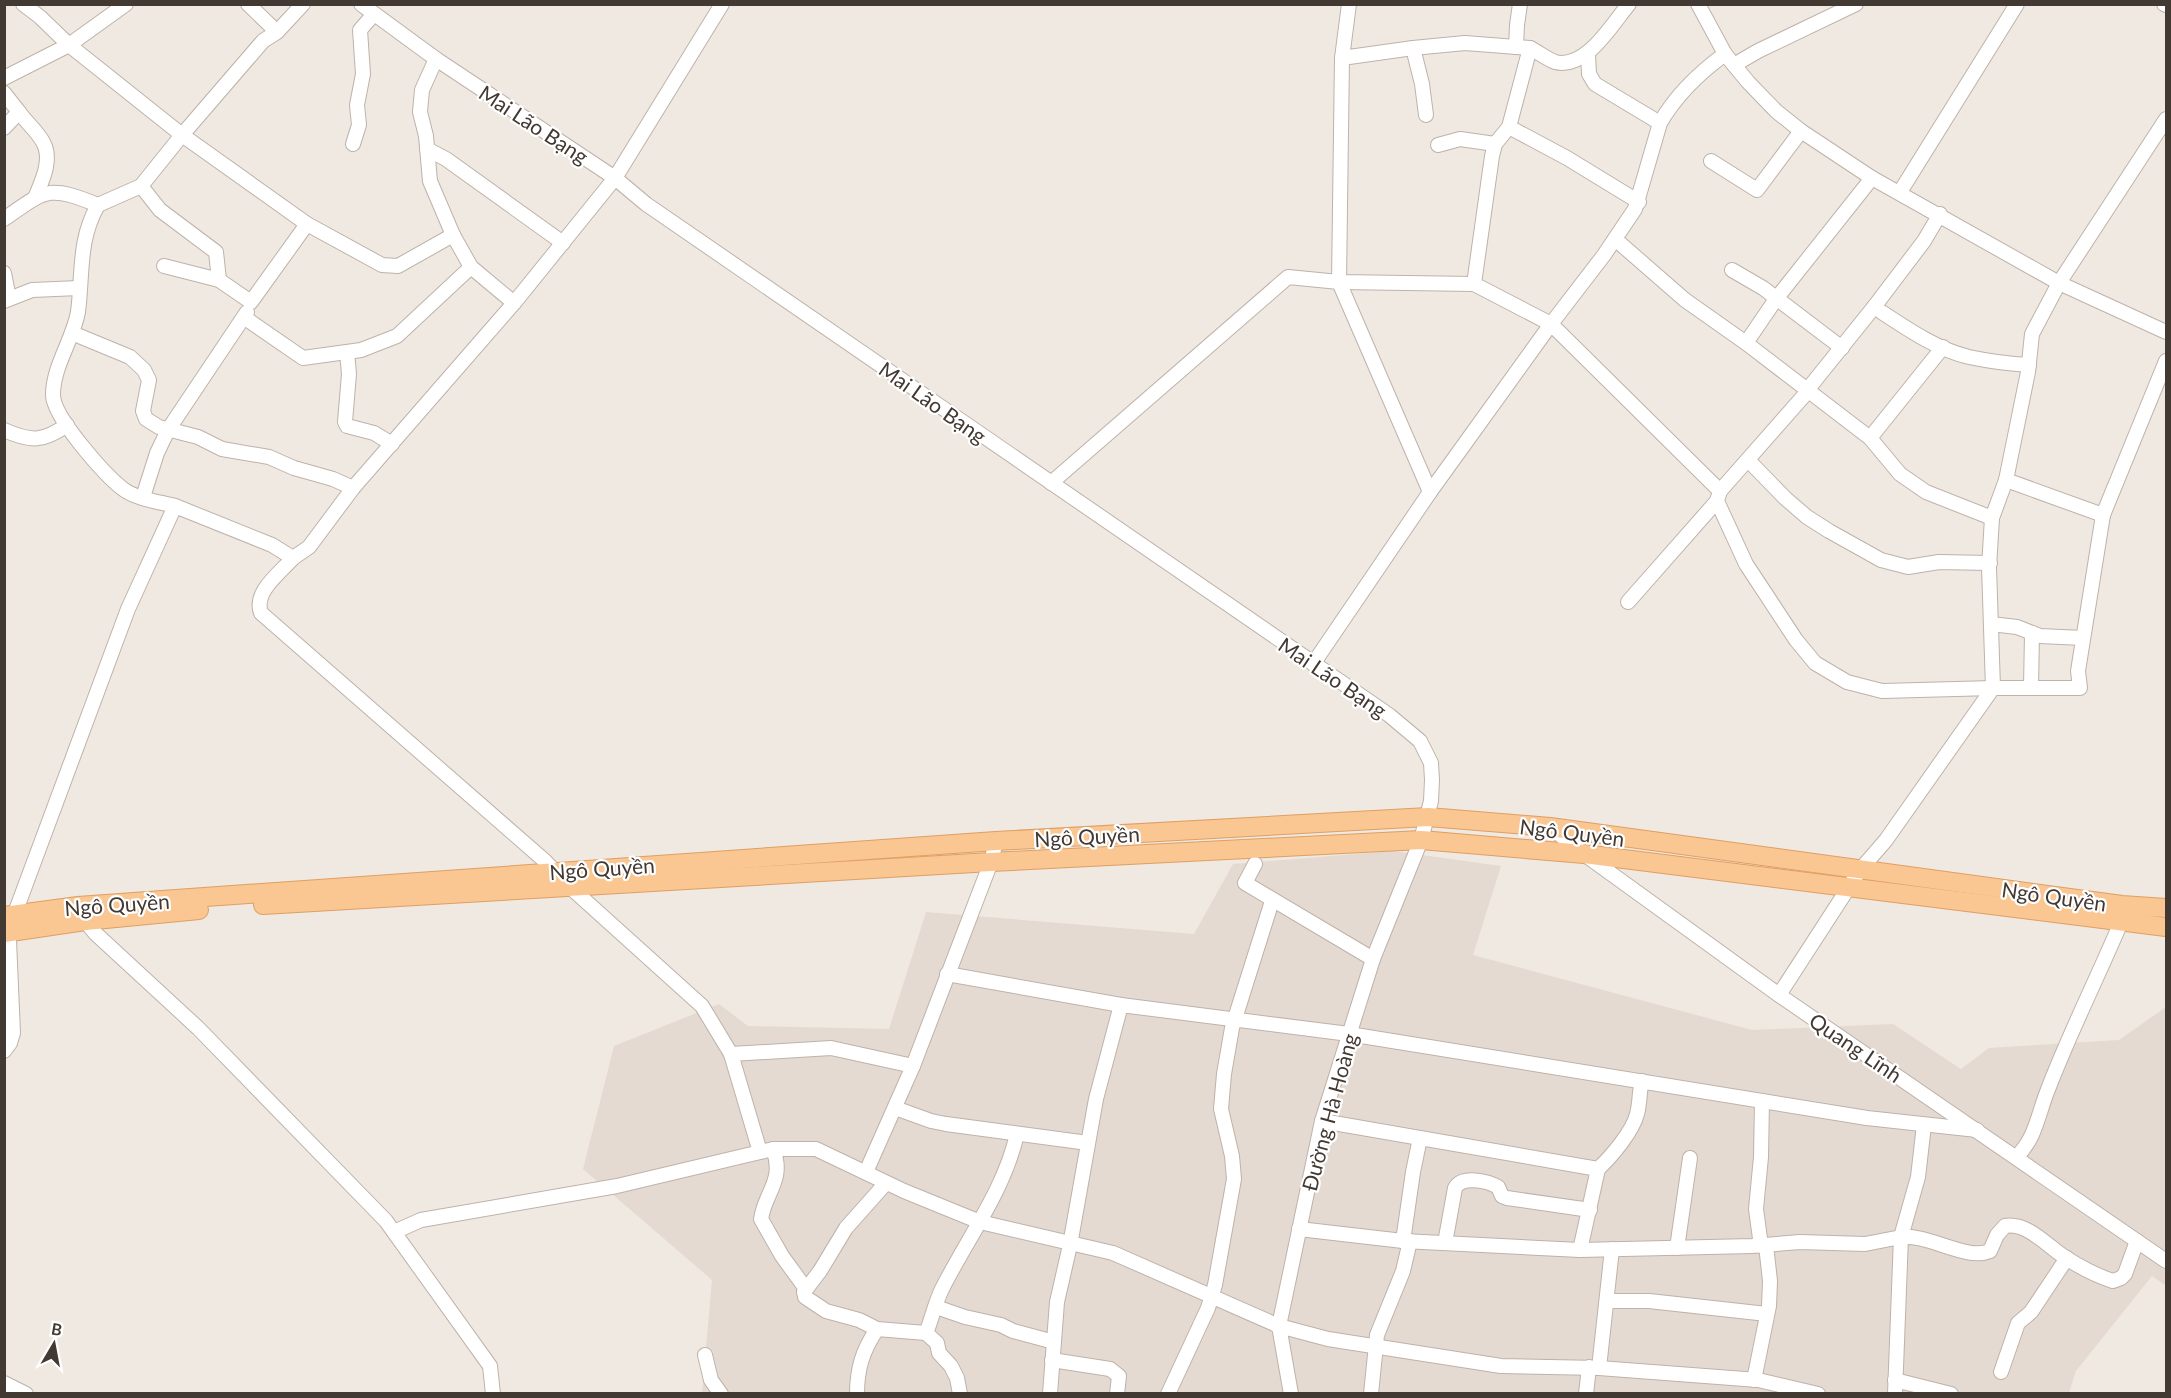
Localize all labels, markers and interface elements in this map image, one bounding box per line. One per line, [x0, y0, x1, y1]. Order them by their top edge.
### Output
street label: Mai Lão Bạng [475, 79, 593, 169]
street label: Mai Lão Bạng [875, 356, 991, 448]
street label: Mai Lão Bạng [1274, 632, 1392, 722]
street label: Ngô Quyền [1518, 813, 1626, 851]
street label: Ngô Quyền [1034, 821, 1140, 851]
street label: Ngô Quyền [549, 852, 655, 884]
street label: Ngô Quyền [2000, 876, 2108, 916]
street label: Ngô Quyền [64, 888, 170, 920]
street label: Quang Lĩnh [1805, 1007, 1907, 1087]
street label: Đường Hà Hoàng [1296, 1030, 1362, 1194]
north arrow [24, 1314, 84, 1374]
text: B [50, 1318, 64, 1339]

